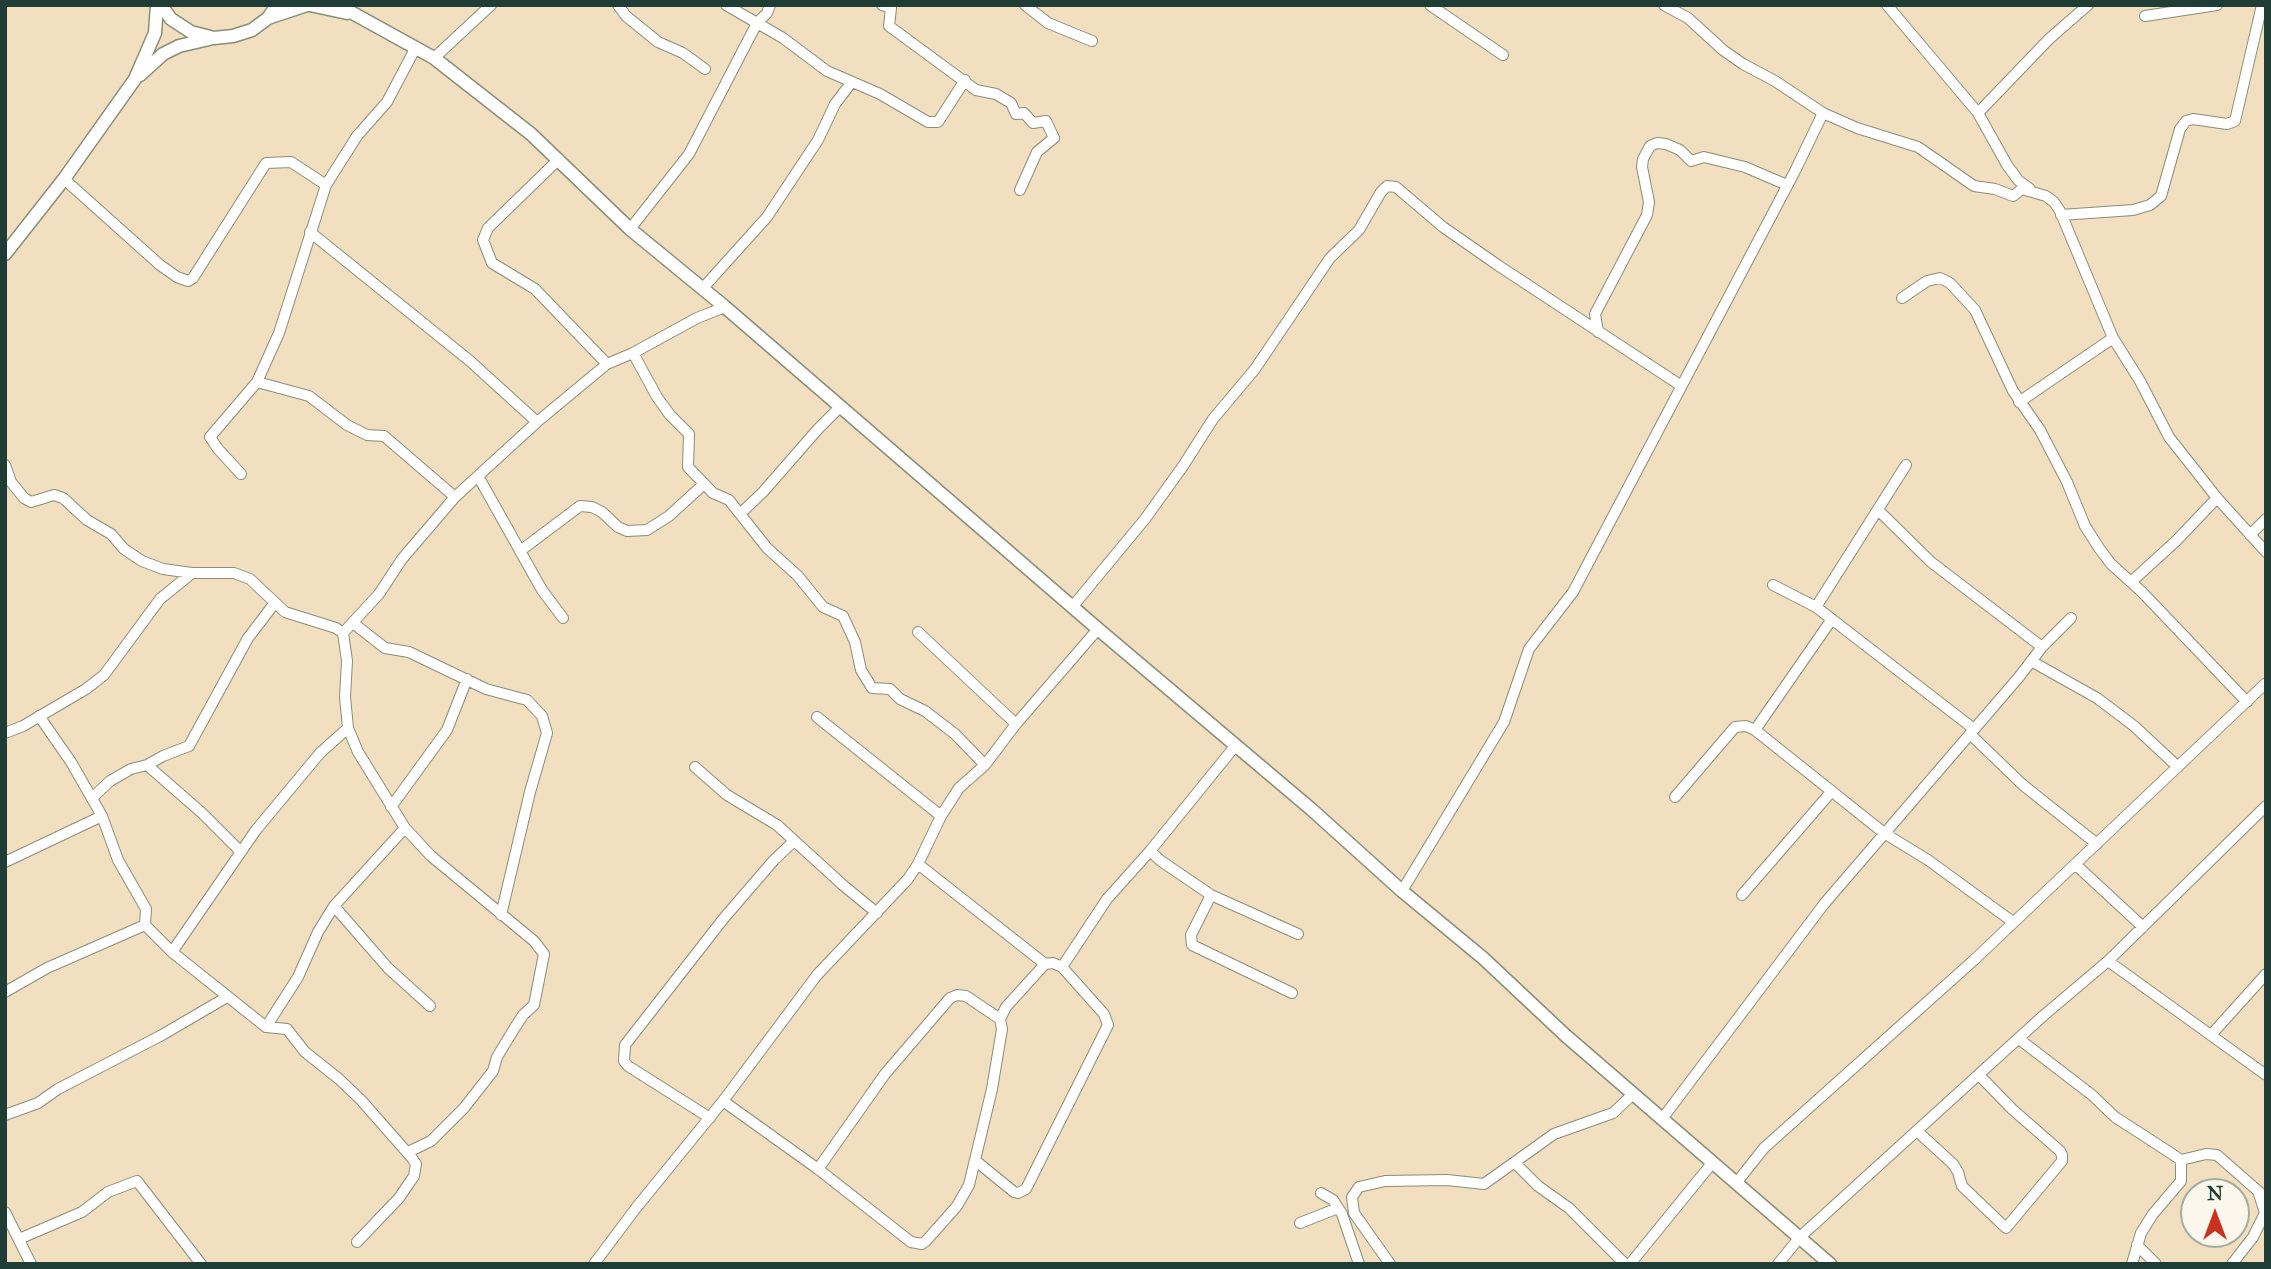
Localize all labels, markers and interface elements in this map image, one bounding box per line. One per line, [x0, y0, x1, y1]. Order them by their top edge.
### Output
north arrow [2180, 1178, 2250, 1248]
text: N [2207, 1182, 2223, 1205]

